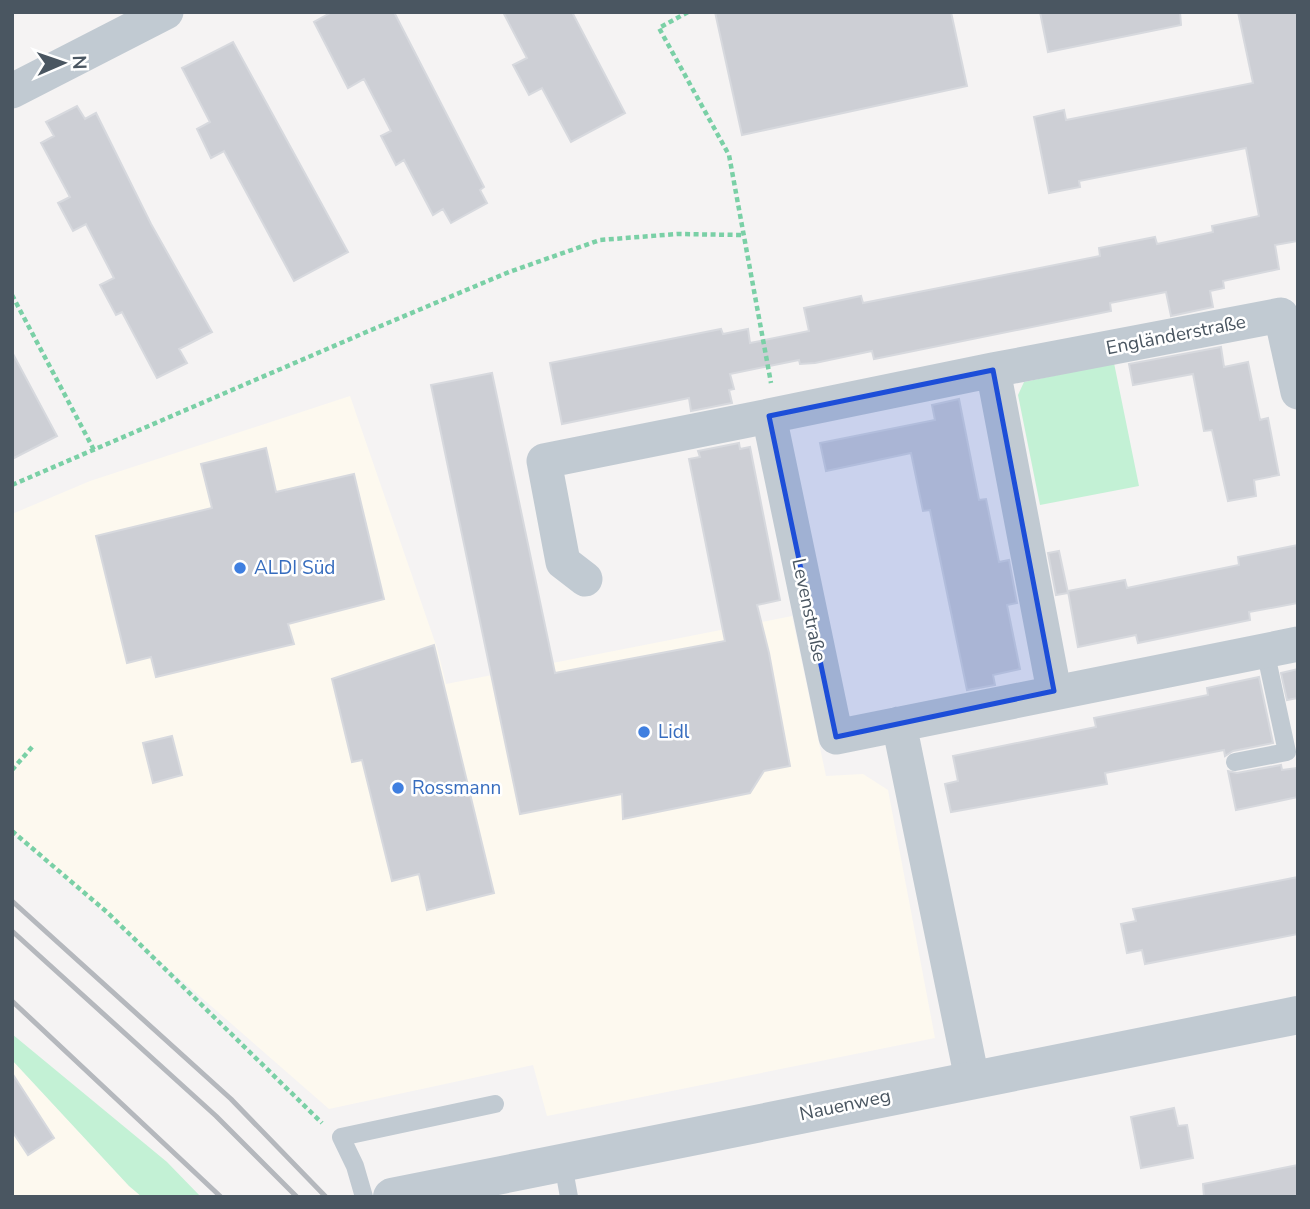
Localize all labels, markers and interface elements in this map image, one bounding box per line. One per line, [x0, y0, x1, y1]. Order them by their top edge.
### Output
north arrow [28, 28, 98, 98]
text: N [66, 55, 92, 70]
street label: Engländerstraße [1104, 309, 1248, 361]
place label: ALDI Süd [254, 555, 335, 581]
street label: Levenstraße [785, 556, 833, 664]
marker: ALDI Süd [232, 560, 248, 576]
place label: Lidl [658, 719, 690, 745]
marker: Lidl [636, 724, 652, 740]
place label: Rossmann [412, 775, 501, 801]
marker: Rossmann [390, 780, 406, 796]
street label: Nauenweg [797, 1083, 893, 1127]

